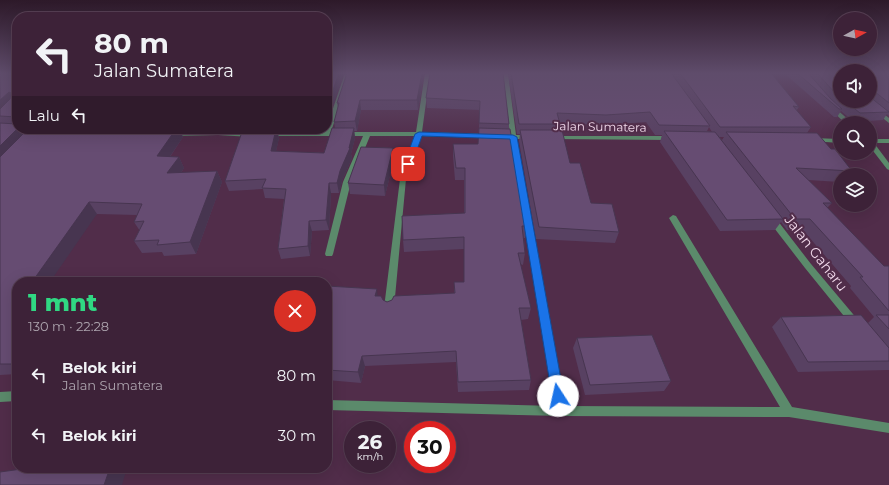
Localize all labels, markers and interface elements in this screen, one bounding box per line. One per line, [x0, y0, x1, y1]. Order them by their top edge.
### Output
north arrow [833, 12, 877, 56]
map controls [833, 12, 877, 212]
text: 80 m [94, 26, 169, 60]
icon: left [28, 28, 80, 80]
text: Jalan Sumatera [94, 60, 234, 82]
button: sound [833, 64, 877, 108]
icon: left [68, 104, 90, 126]
text: Lalu [28, 106, 60, 125]
button: search [833, 116, 877, 160]
street label: Jalan Sumatera [552, 118, 647, 135]
pin [391, 147, 425, 181]
icon: arrive [397, 153, 419, 175]
button: layers [833, 168, 877, 212]
street label: Jalan Gaharu [780, 210, 851, 295]
text: 1 mnt [28, 288, 97, 317]
button: close [274, 290, 316, 332]
text: 130 m · 22:28 [28, 318, 109, 334]
text: Belok kiri [62, 358, 137, 377]
icon: left [28, 364, 50, 386]
text: 80 m [277, 366, 316, 385]
position arrow [537, 375, 579, 417]
text: Jalan Sumatera [62, 377, 163, 393]
speed limit sign: 30 [404, 421, 456, 473]
icon: left [28, 424, 50, 446]
text: Belok kiri [62, 426, 137, 445]
text: 30 m [278, 426, 316, 445]
text: 26 [358, 430, 382, 454]
text: km/h [357, 450, 383, 463]

